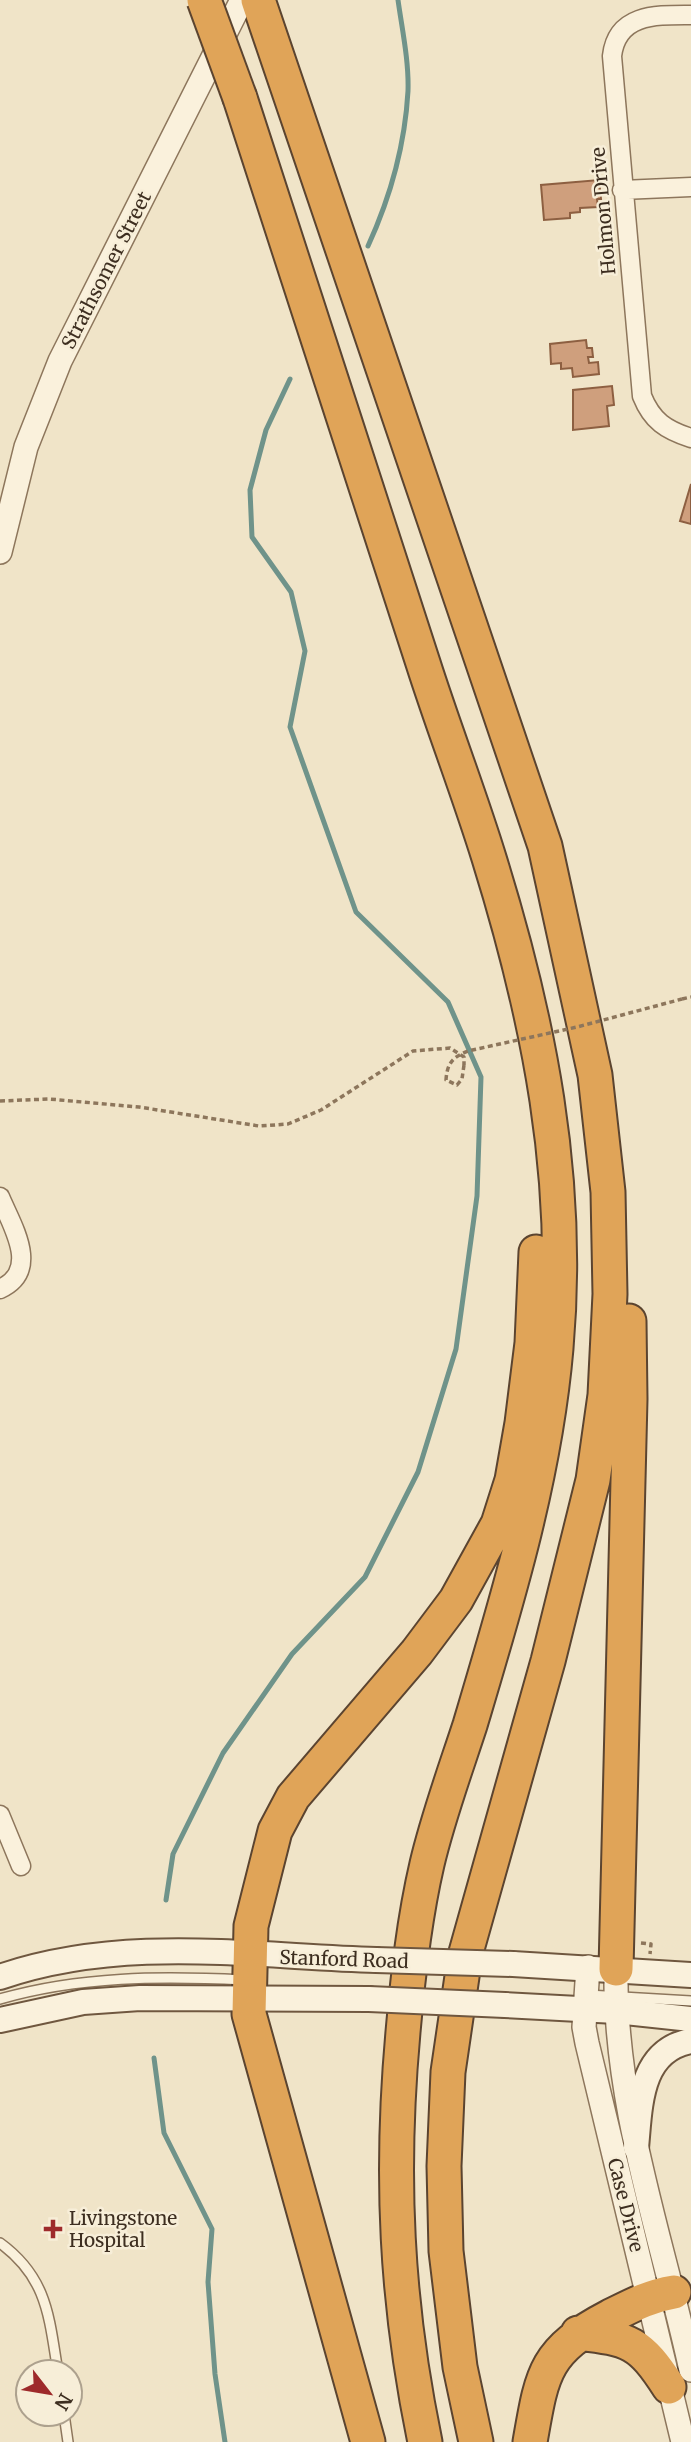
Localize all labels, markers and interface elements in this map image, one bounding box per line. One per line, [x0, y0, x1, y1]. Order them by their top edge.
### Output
street label: Holmon Drive [585, 146, 621, 276]
street label: Strathsomer Street [56, 187, 156, 353]
street label: Stanford Road [279, 1945, 409, 1973]
street label: Case Drive [603, 2156, 649, 2255]
place label: Livingstone Hospital [69, 2206, 177, 2252]
marker: Livingstone Hospital [43, 2219, 63, 2239]
north arrow [14, 2358, 84, 2428]
text: N [49, 2389, 78, 2414]

